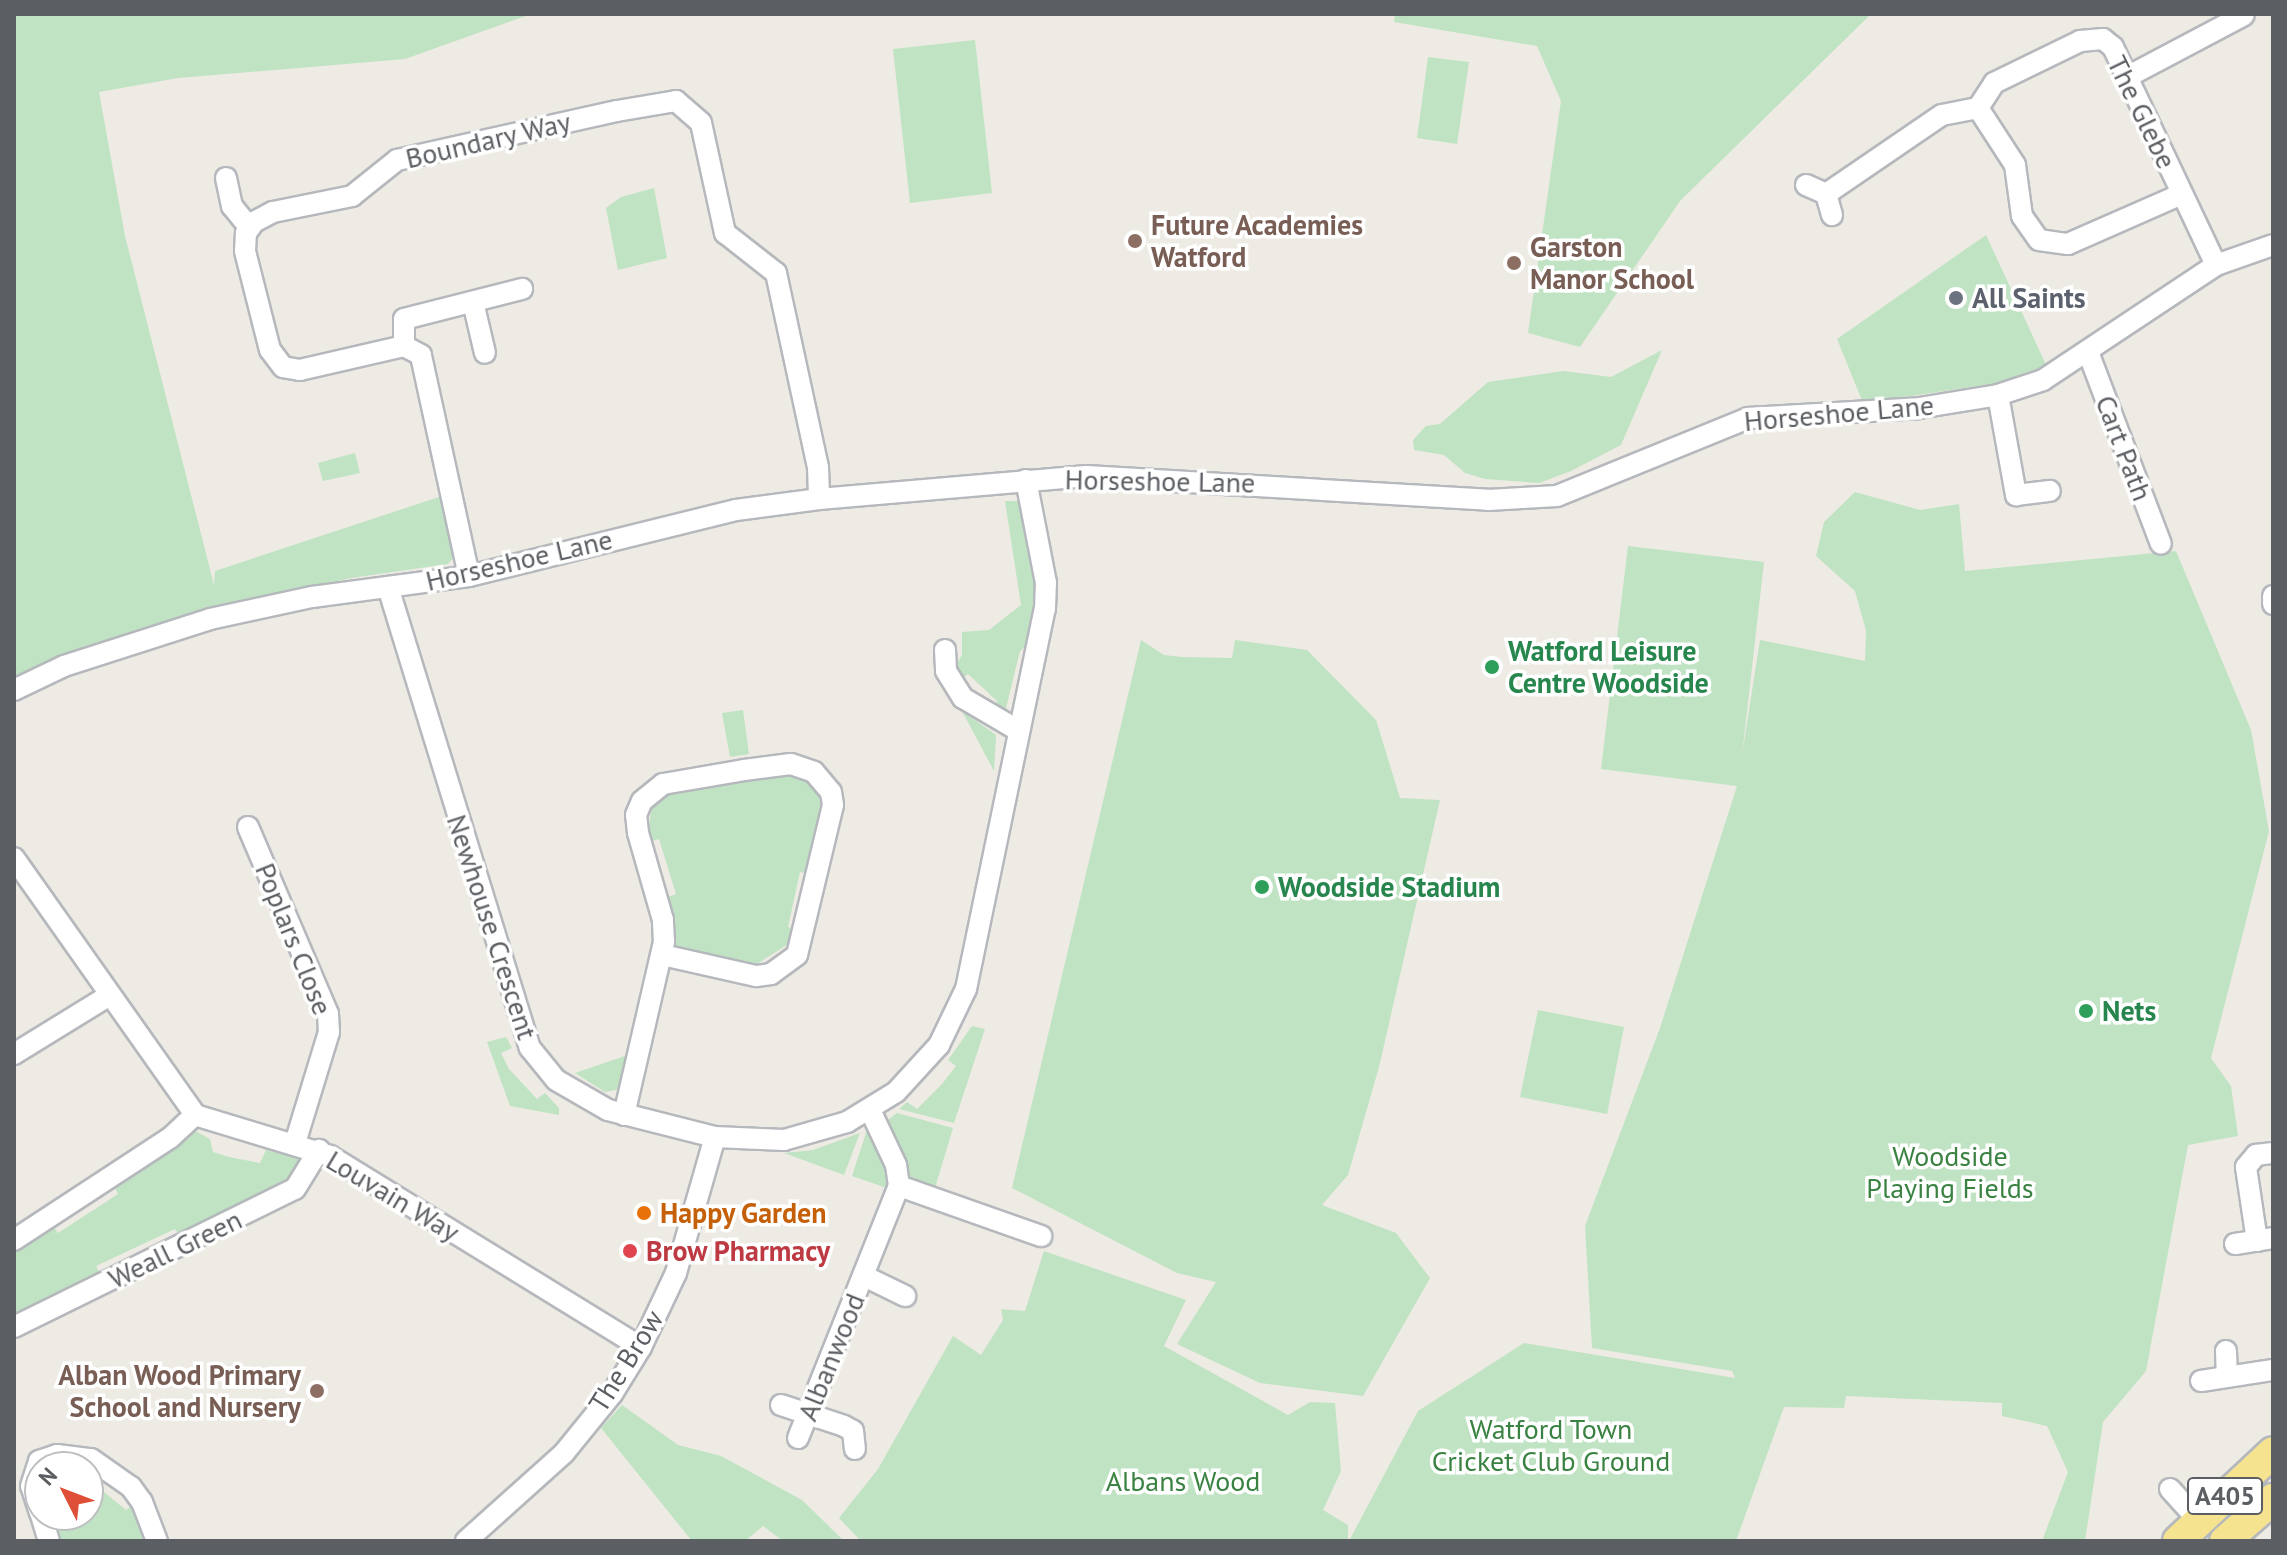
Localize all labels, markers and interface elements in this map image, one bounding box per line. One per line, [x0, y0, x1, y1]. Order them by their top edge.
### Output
street label: The Glebe [2100, 50, 2184, 174]
street label: Boundary Way [402, 105, 574, 175]
place label: Future Academies Watford [1151, 208, 1364, 274]
place label: Garston Manor School [1530, 230, 1694, 296]
marker: Future Academies Watford [1126, 232, 1144, 250]
marker: Garston Manor School [1505, 254, 1523, 272]
place label: All Saints [1972, 281, 2086, 315]
marker: All Saints [1947, 289, 1965, 307]
street label: Horseshoe Lane [1743, 388, 1935, 438]
street label: Cart Path [2089, 391, 2159, 505]
street label: Horseshoe Lane [1064, 463, 1256, 499]
street label: Horseshoe Lane [422, 522, 616, 598]
place label: Watford Leisure Centre Woodside [1508, 634, 1710, 700]
marker: Watford Leisure Centre Woodside [1483, 658, 1501, 676]
street label: Newhouse Crescent [440, 810, 544, 1044]
street label: Poplars Close [248, 858, 340, 1020]
place label: Woodside Stadium [1278, 870, 1500, 904]
marker: Woodside Stadium [1253, 878, 1271, 896]
place label: Nets [2102, 994, 2156, 1028]
marker: Nets [2077, 1002, 2095, 1020]
park label: Woodside Playing Fields [1866, 1139, 2034, 1205]
street label: Louvain Way [320, 1143, 466, 1249]
place label: Happy Garden [660, 1196, 828, 1230]
street label: Weall Green [103, 1202, 247, 1296]
marker: Happy Garden [635, 1204, 653, 1222]
place label: Brow Pharmacy [646, 1234, 831, 1268]
marker: Brow Pharmacy [621, 1242, 639, 1260]
street label: Albanwood [790, 1288, 872, 1426]
street label: The Brow [582, 1304, 670, 1418]
place label: Alban Wood Primary School and Nursery [57, 1358, 301, 1424]
marker: Alban Wood Primary School and Nursery [308, 1382, 326, 1400]
park label: Watford Town Cricket Club Ground [1432, 1412, 1670, 1478]
north arrow [24, 1451, 104, 1531]
text: N [32, 1462, 63, 1491]
park label: Albans Wood [1105, 1464, 1261, 1498]
road number: A405 [2187, 1474, 2263, 1518]

